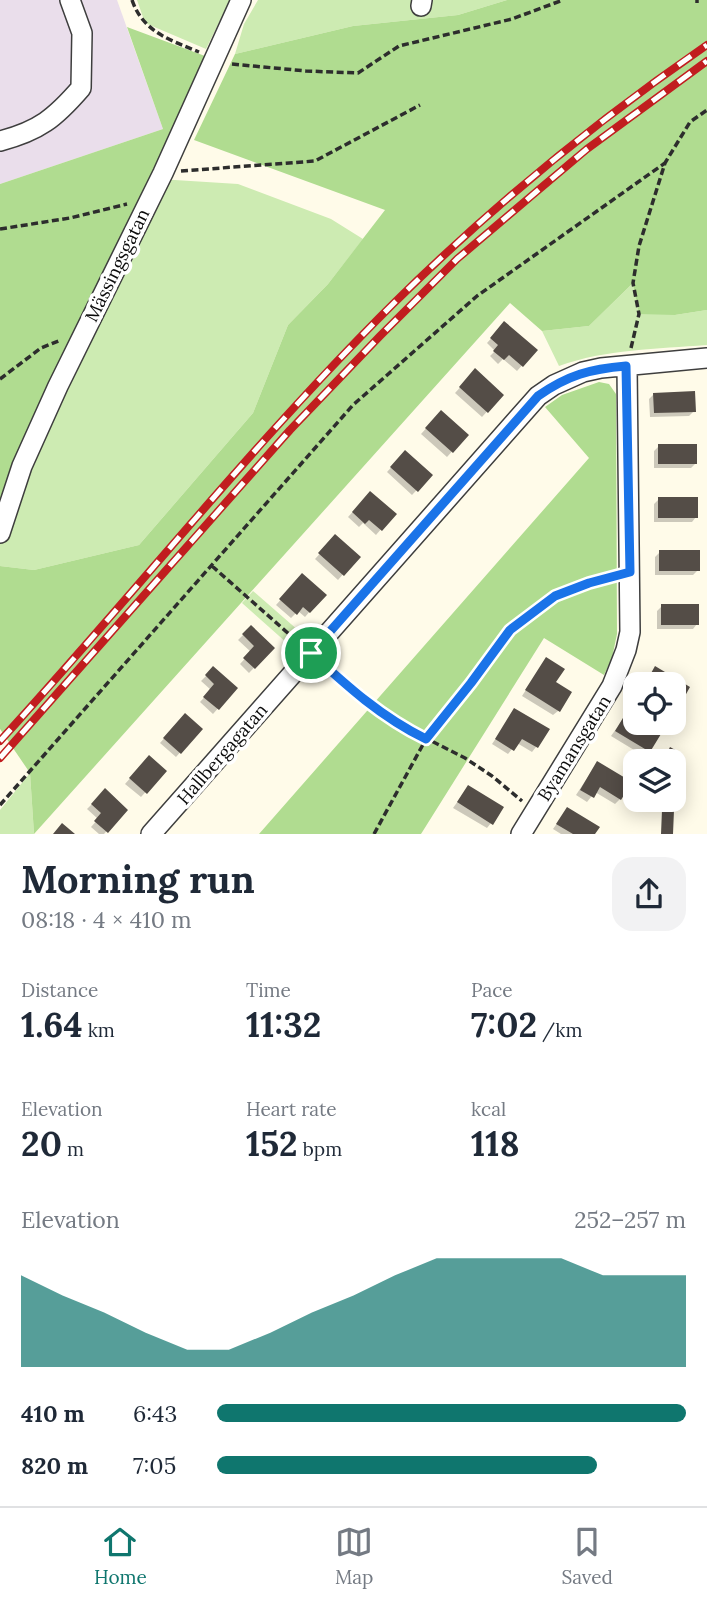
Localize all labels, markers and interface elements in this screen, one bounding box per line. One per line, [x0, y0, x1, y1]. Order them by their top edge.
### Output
street label: Mässingsgatan [80, 205, 154, 325]
pin [281, 623, 341, 683]
icon: arrive [292, 634, 330, 672]
map controls [623, 672, 686, 812]
button: locate [623, 672, 686, 735]
street label: Byamansgatan [532, 691, 616, 805]
street label: Hallbergagatan [172, 699, 272, 809]
button: layers [623, 749, 686, 812]
text: Morning run [21, 855, 255, 903]
button: share [612, 857, 686, 931]
text: 08:18 · 4 × 410 m [21, 905, 192, 934]
text: Distance [21, 978, 98, 1002]
text: Time [246, 978, 291, 1002]
text: Pace [471, 978, 513, 1002]
text: 1.64 [21, 1002, 83, 1047]
text: 11:32 [246, 1002, 321, 1047]
text: 7:02 [471, 1002, 537, 1047]
text: km [83, 1018, 115, 1042]
text: /km [537, 1018, 582, 1042]
text: Elevation [21, 1097, 103, 1121]
text: Heart rate [246, 1097, 337, 1121]
text: kcal [471, 1097, 506, 1121]
text: 20 [21, 1121, 62, 1166]
text: 152 [246, 1121, 298, 1166]
text: 118 [471, 1121, 519, 1166]
text: m [62, 1137, 84, 1161]
text: bpm [298, 1137, 342, 1161]
text: Elevation [21, 1205, 120, 1234]
text: 252–257 m [574, 1205, 686, 1234]
text: 410 m [21, 1399, 85, 1428]
text: 6:43 [133, 1399, 177, 1428]
text: 820 m [21, 1451, 88, 1480]
text: 7:05 [133, 1451, 176, 1480]
tab: Home [94, 1523, 147, 1589]
tab: Map [335, 1523, 373, 1589]
tab: Saved [562, 1523, 613, 1589]

